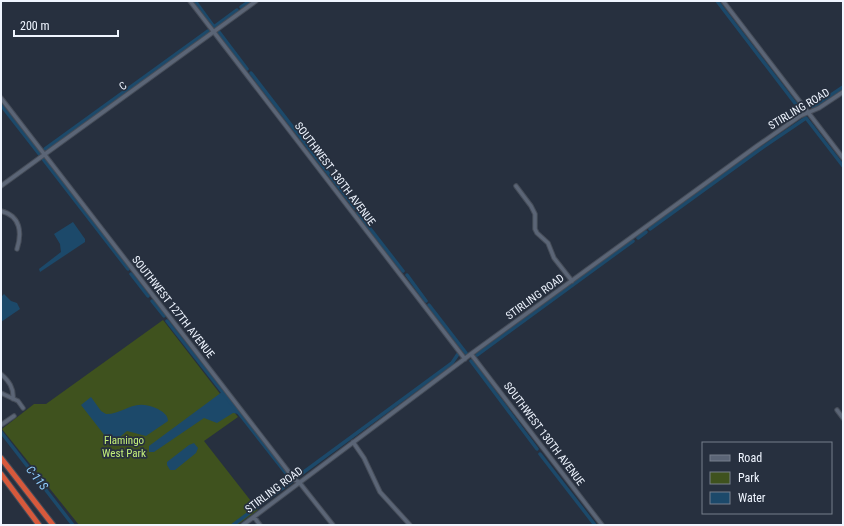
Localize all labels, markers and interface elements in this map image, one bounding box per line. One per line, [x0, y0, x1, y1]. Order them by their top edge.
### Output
scale bar [14, 12, 118, 38]
text: 200 m [20, 19, 50, 33]
street label: C [117, 79, 129, 93]
street label: STIRLING ROAD [766, 86, 832, 132]
street label: SOUTHWEST 130TH AVENUE [292, 120, 378, 229]
street label: SOUTHWEST 127TH AVENUE [129, 253, 217, 361]
street label: STIRLING ROAD [503, 272, 567, 322]
street label: SOUTHWEST 130TH AVENUE [501, 380, 587, 489]
park label: Flamingo West Park [102, 434, 146, 460]
legend [702, 442, 832, 514]
text: Road [738, 451, 762, 465]
water label: C-11S [23, 463, 51, 494]
street label: STIRLING ROAD [243, 464, 305, 516]
text: Park [738, 471, 760, 485]
text: Water [738, 491, 766, 505]

